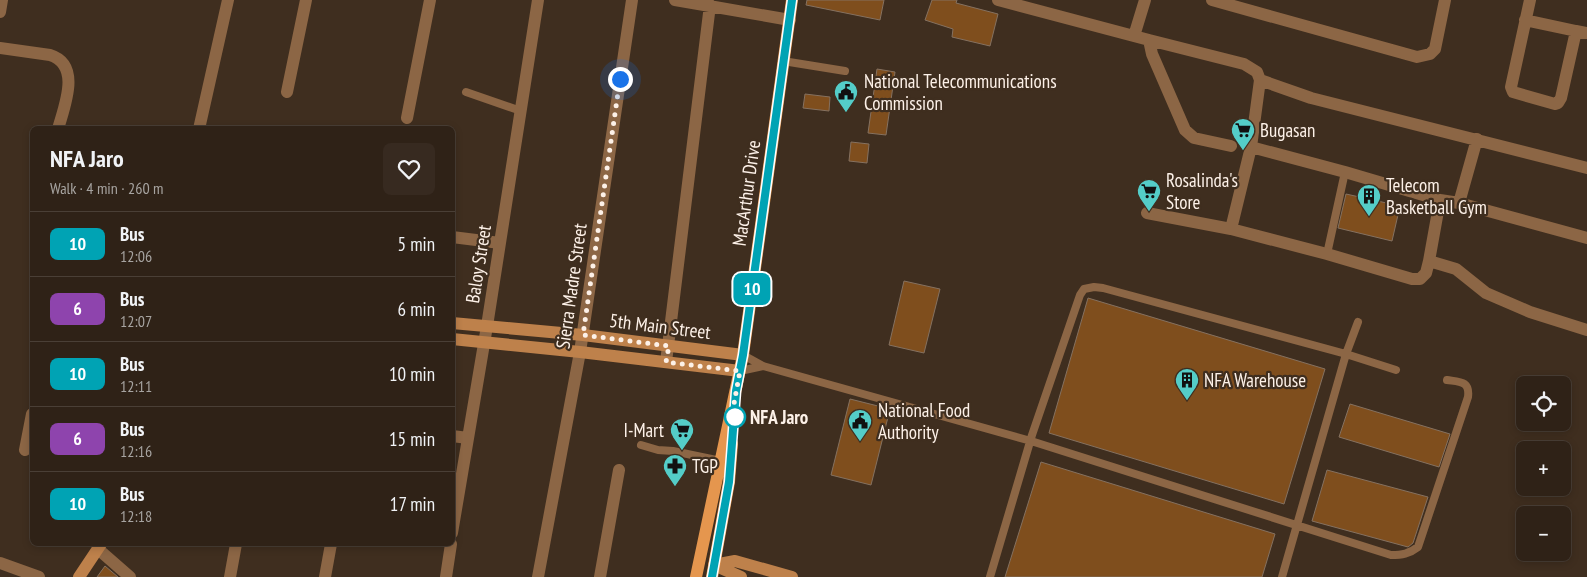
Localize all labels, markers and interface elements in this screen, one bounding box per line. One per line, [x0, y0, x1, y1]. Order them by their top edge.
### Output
your location [608, 67, 633, 92]
place label: National Telecommunications Commission [864, 69, 1057, 115]
public building icon: National Telecommunications Commission [833, 79, 859, 113]
supermarket icon: Bugasan [1230, 117, 1256, 151]
place label: Bugasan [1260, 118, 1315, 142]
street label: MacArthur Drive [727, 138, 765, 248]
text: NFA Jaro [50, 143, 124, 174]
button: heart [383, 143, 435, 195]
place label: Rosalinda's Store [1166, 168, 1238, 214]
place label: Telecom Basketball Gym [1386, 173, 1487, 219]
text: Walk · 4 min · 260 m [50, 178, 163, 198]
supermarket icon: Rosalinda's Store [1136, 178, 1162, 212]
building icon: Telecom Basketball Gym [1356, 183, 1382, 217]
street label: Sierra Madre Street [550, 221, 592, 350]
text: Bus [120, 222, 144, 246]
street label: Baloy Street [460, 222, 496, 305]
text: 10 [69, 232, 86, 255]
text: 5 min [398, 232, 435, 256]
text: 12:06 [120, 246, 152, 266]
line badge: 10 [730, 273, 774, 305]
text: 10 [743, 277, 761, 300]
text: Bus [120, 287, 144, 311]
text: 6 [73, 297, 82, 320]
text: 6 min [398, 297, 435, 321]
street label: 5th Main Street [608, 308, 713, 344]
text: 12:07 [120, 311, 152, 331]
text: Bus [120, 352, 144, 376]
text: 10 [69, 362, 86, 385]
text: 10 min [389, 362, 435, 386]
building icon: NFA Warehouse [1174, 367, 1200, 401]
place label: NFA Warehouse [1204, 368, 1306, 392]
text: 12:11 [120, 376, 152, 396]
map controls [1516, 376, 1571, 561]
button: locate [1516, 376, 1571, 431]
place label: National Food Authority [878, 398, 970, 444]
place label: NFA Jaro [750, 405, 808, 429]
marker: NFA Jaro [724, 406, 746, 428]
public building icon: National Food Authority [847, 408, 873, 442]
text: Bus [120, 417, 144, 441]
supermarket icon: I-Mart [669, 417, 695, 451]
place label: I-Mart [623, 418, 665, 442]
text: 6 [73, 427, 82, 450]
text: 15 min [389, 427, 435, 451]
text: 12:16 [120, 441, 152, 461]
button: + [1516, 441, 1571, 496]
pharmacy icon: TGP [662, 453, 688, 487]
place label: TGP [692, 454, 718, 478]
text: Bus [120, 482, 144, 506]
text: 10 [69, 492, 86, 515]
text: 17 min [390, 492, 435, 516]
text: 12:18 [120, 506, 152, 526]
button: − [1516, 506, 1571, 561]

